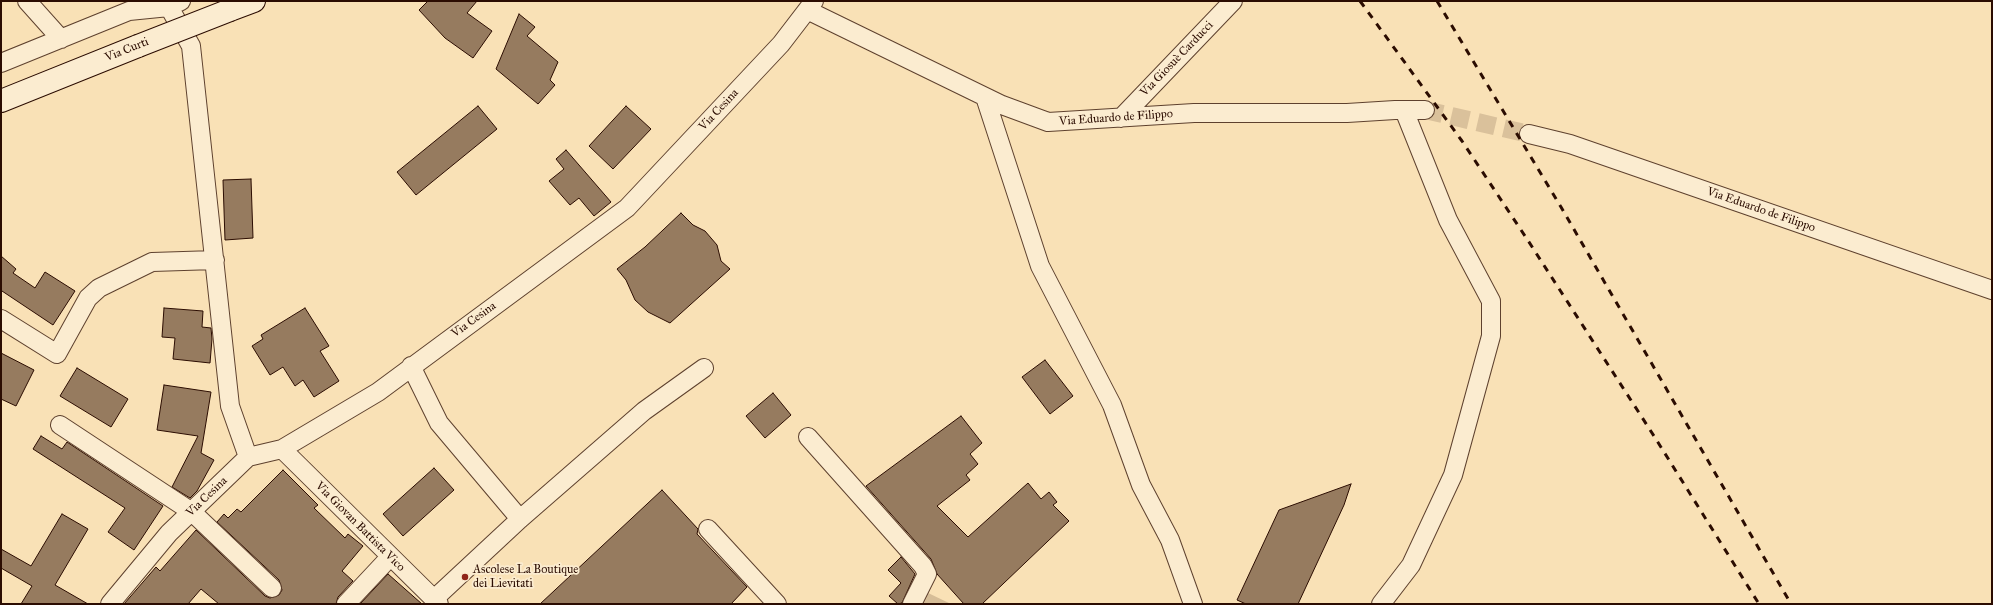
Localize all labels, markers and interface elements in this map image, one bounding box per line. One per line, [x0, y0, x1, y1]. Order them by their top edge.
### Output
street label: Via Giosuè Carducci [1137, 18, 1217, 100]
street label: Via Curti [103, 35, 151, 65]
street label: Via Cesina [696, 86, 742, 134]
street label: Via Eduardo de Filippo [1059, 107, 1173, 129]
street label: Via Eduardo de Filippo [1705, 185, 1817, 235]
street label: Via Cesina [449, 299, 499, 341]
street label: Via Cesina [183, 474, 231, 520]
street label: Via Giovan Battista Vico [312, 479, 408, 575]
place label: Ascolese La Boutique dei Lievitati [473, 563, 578, 591]
marker: Ascolese La Boutique dei Lievitati [460, 572, 470, 582]

